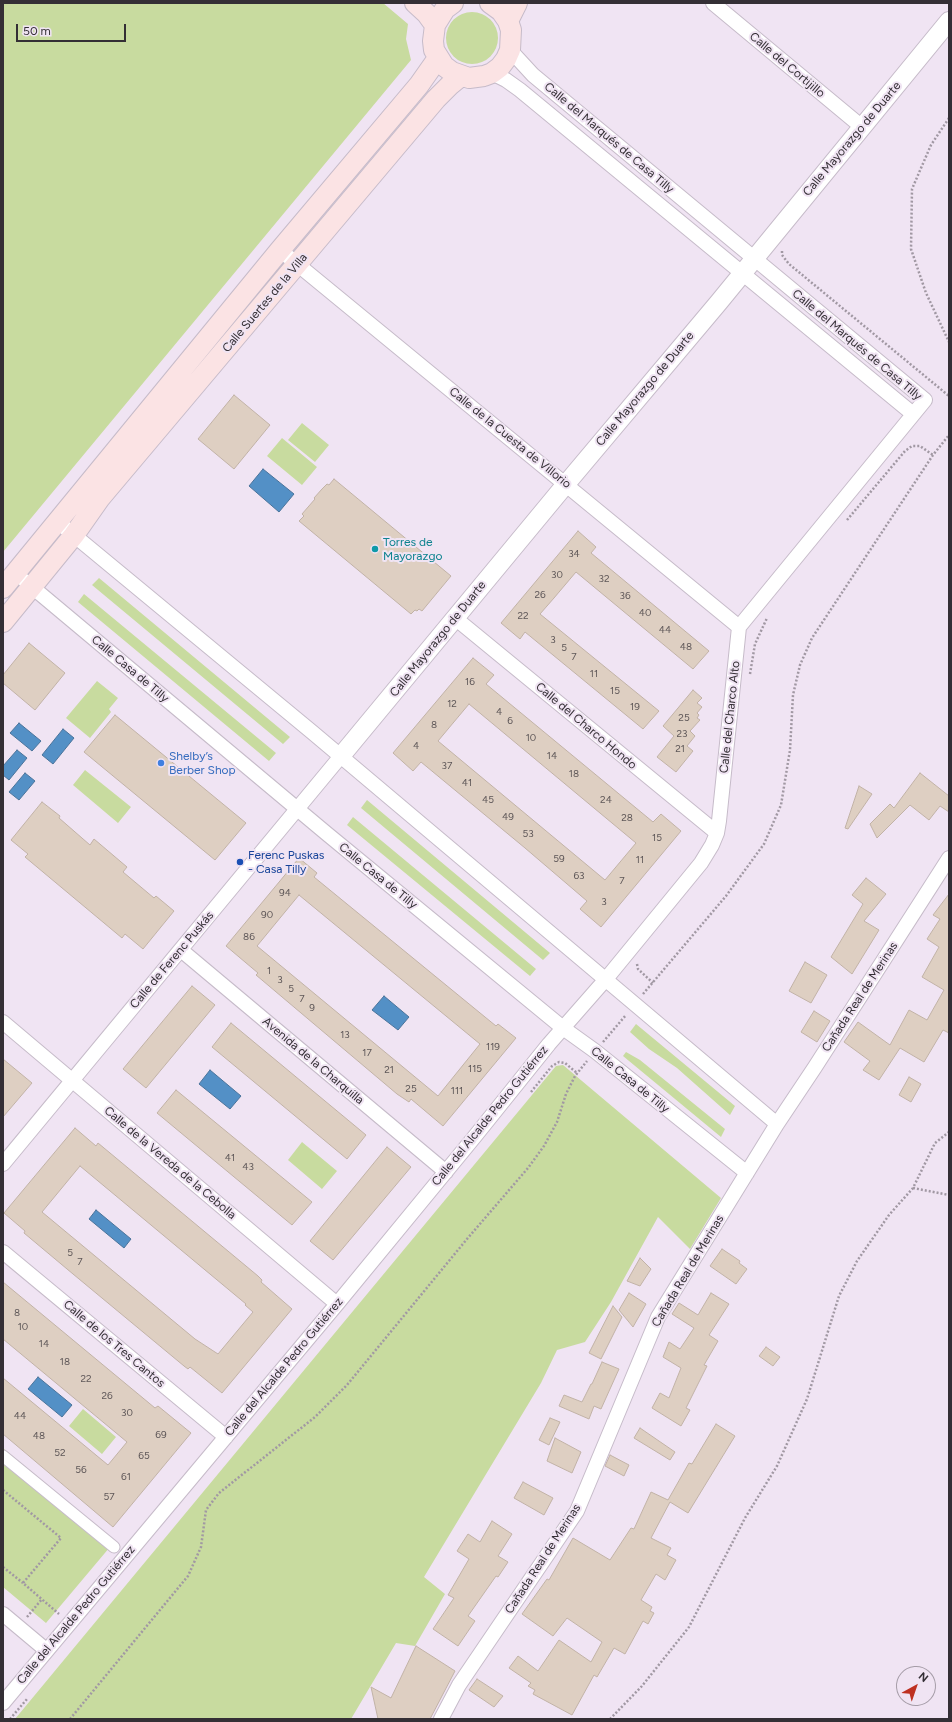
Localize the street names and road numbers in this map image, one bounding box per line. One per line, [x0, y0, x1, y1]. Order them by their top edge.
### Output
street label: Calle del Cortijillo [746, 29, 828, 101]
street label: Calle Mayorazgo de Duarte [800, 79, 904, 199]
street label: Calle del Marqués de Casa Tilly [541, 80, 677, 196]
street label: Calle Suertes de la Villa [219, 251, 311, 355]
street label: Calle del Marqués de Casa Tilly [789, 287, 925, 403]
street label: Calle Mayorazgo de Duarte [593, 329, 697, 449]
street label: Calle de la Cuesta de Villorio [446, 384, 574, 492]
street label: Calle Mayorazgo de Duarte [387, 578, 489, 700]
street label: Calle Casa de Tilly [88, 632, 172, 706]
street label: Calle del Charco Alto [717, 660, 743, 774]
street label: Calle del Charco Hondo [533, 680, 639, 772]
street label: Calle Casa de Tilly [336, 840, 420, 912]
street label: Calle de Ferenc Puskás [127, 908, 217, 1012]
street label: Cañada Real de Merinas [819, 939, 901, 1055]
street label: Avenida de la Charquilla [259, 1014, 367, 1108]
street label: Calle del Alcalde Pedro Gutiérrez [429, 1043, 551, 1189]
street label: Calle Casa de Tilly [588, 1044, 672, 1116]
street label: Calle de la Vereda de la Cebolla [101, 1104, 239, 1222]
street label: Cañada Real de Merinas [649, 1212, 727, 1330]
street label: Calle del Alcalde Pedro Gutiérrez [222, 1295, 346, 1439]
street label: Calle de los Tres Cantos [60, 1297, 168, 1391]
street label: Cañada Real de Merinas [502, 1501, 584, 1617]
street label: Calle del Alcalde Pedro Gutiérrez [14, 1543, 138, 1687]

